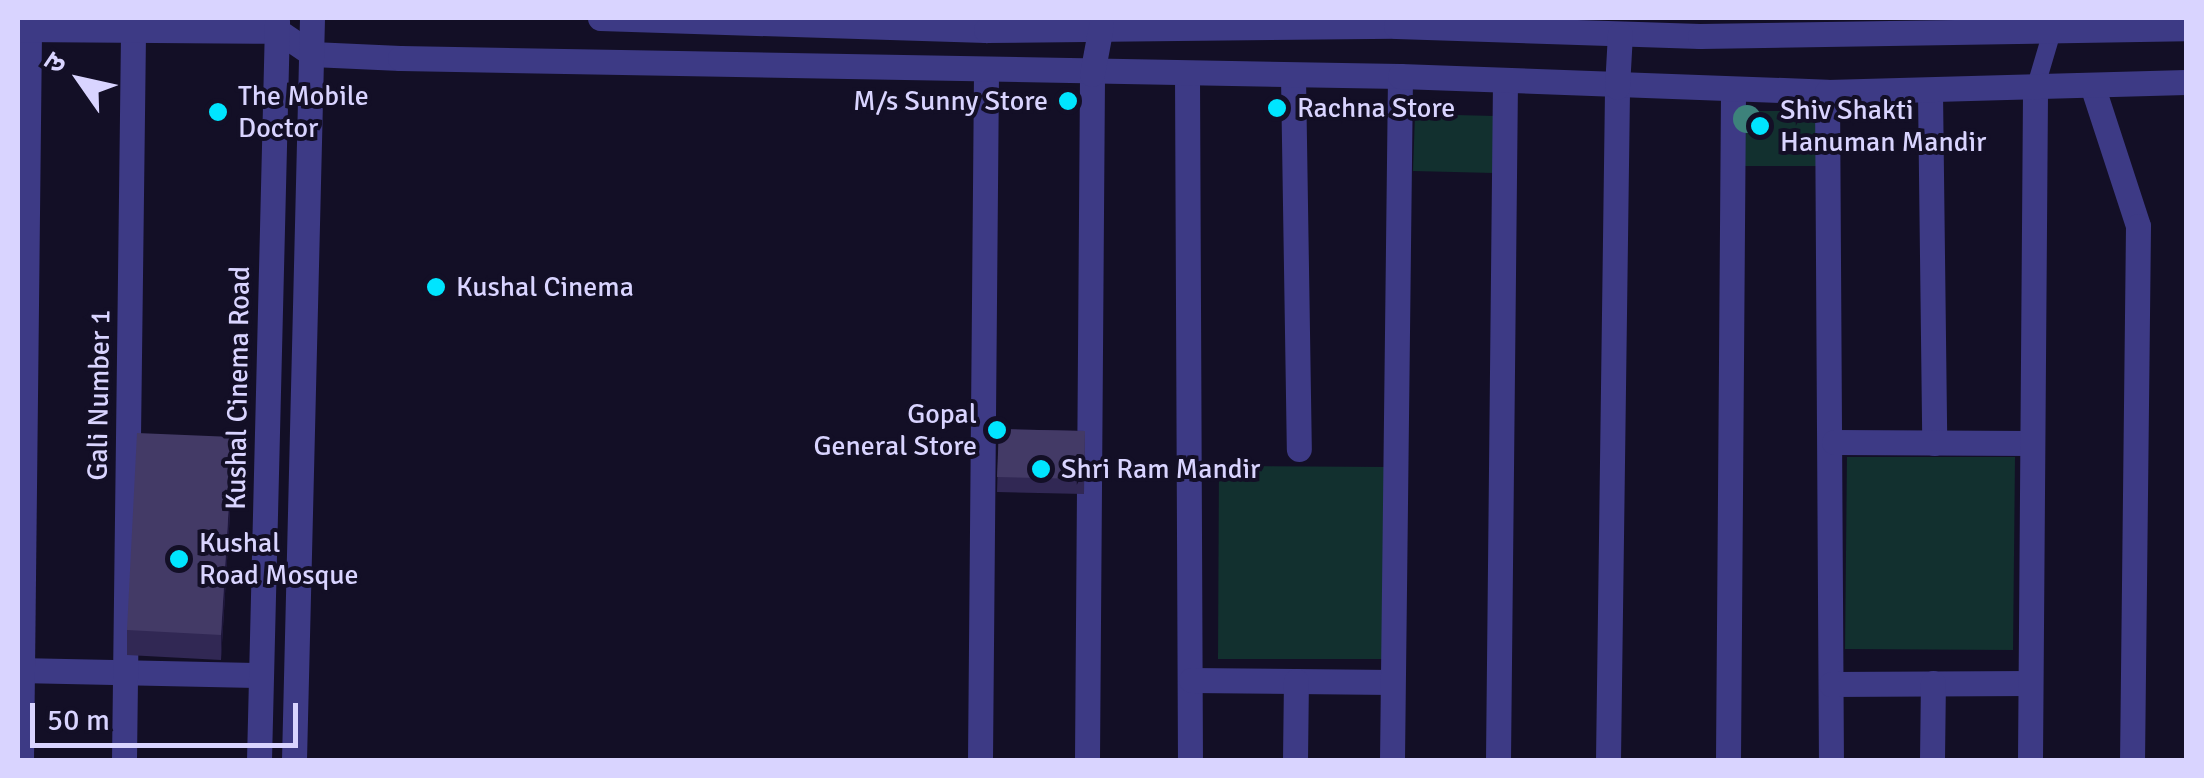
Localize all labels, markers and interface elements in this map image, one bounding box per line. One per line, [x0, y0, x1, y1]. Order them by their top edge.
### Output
north arrow [30, 30, 130, 130]
text: उ [36, 47, 74, 80]
place label: The Mobile Doctor [238, 79, 369, 145]
place label: M/s Sunny Store [853, 84, 1048, 118]
marker: M/s Sunny Store [1057, 90, 1079, 112]
place label: Rachna Store [1297, 91, 1455, 125]
place label: Shiv Shakti Hanuman Mandir [1780, 93, 1986, 159]
marker: Rachna Store [1266, 97, 1288, 119]
marker: The Mobile Doctor [207, 101, 229, 123]
marker: Shiv Shakti Hanuman Mandir [1749, 115, 1771, 137]
street label: Kushal Cinema Road [219, 266, 257, 510]
place label: Kushal Cinema [456, 270, 634, 304]
marker: Kushal Cinema [425, 276, 447, 298]
street label: Gali Number 1 [81, 309, 117, 481]
place label: Gopal General Store [814, 397, 977, 463]
marker: Gopal General Store [986, 419, 1008, 441]
place label: Shri Ram Mandir [1061, 452, 1260, 486]
marker: Shri Ram Mandir [1030, 458, 1052, 480]
place label: Kushal Road Mosque [199, 526, 359, 592]
marker: Kushal Road Mosque [168, 548, 190, 570]
scale bar [35, 683, 302, 745]
text: 50 m [47, 702, 110, 739]

